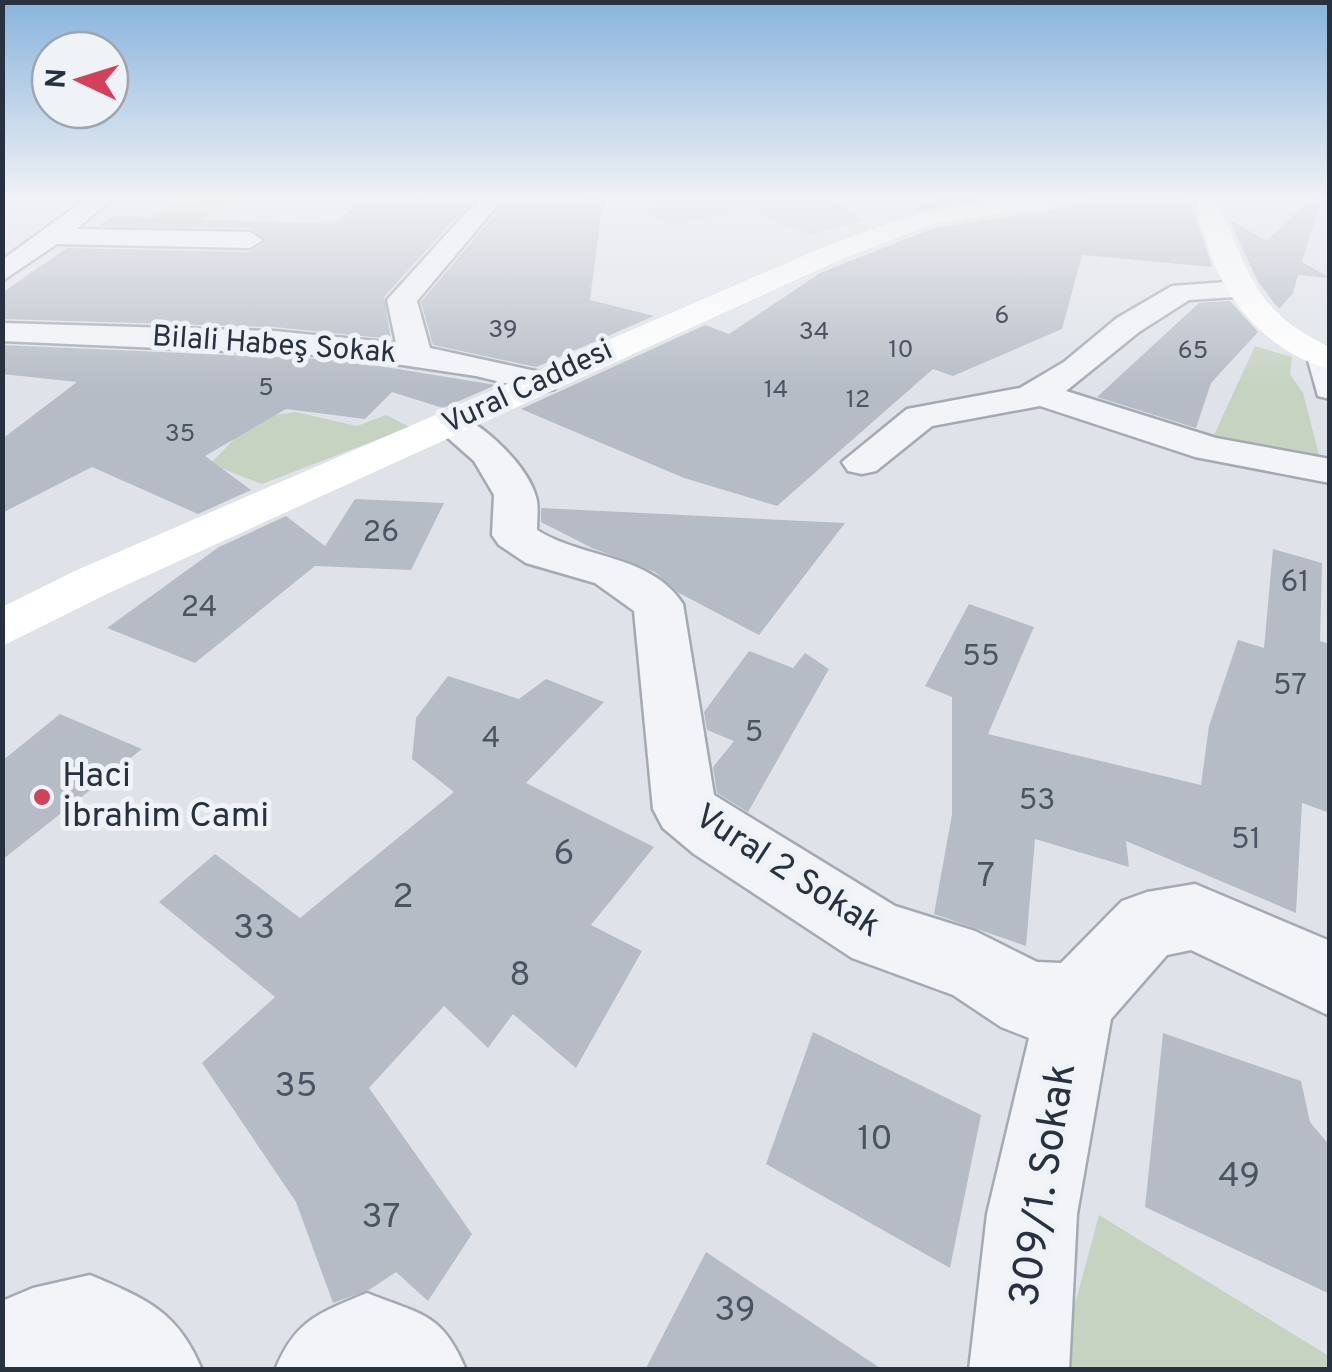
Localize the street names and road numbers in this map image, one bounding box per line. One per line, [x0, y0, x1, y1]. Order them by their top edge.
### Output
street label: Bilali Habeş Sokak [151, 319, 397, 373]
street label: Vural Caddesi [437, 332, 619, 444]
street label: Vural 2 Sokak [686, 795, 888, 949]
street label: 309/1. Sokak [1000, 1060, 1090, 1310]

